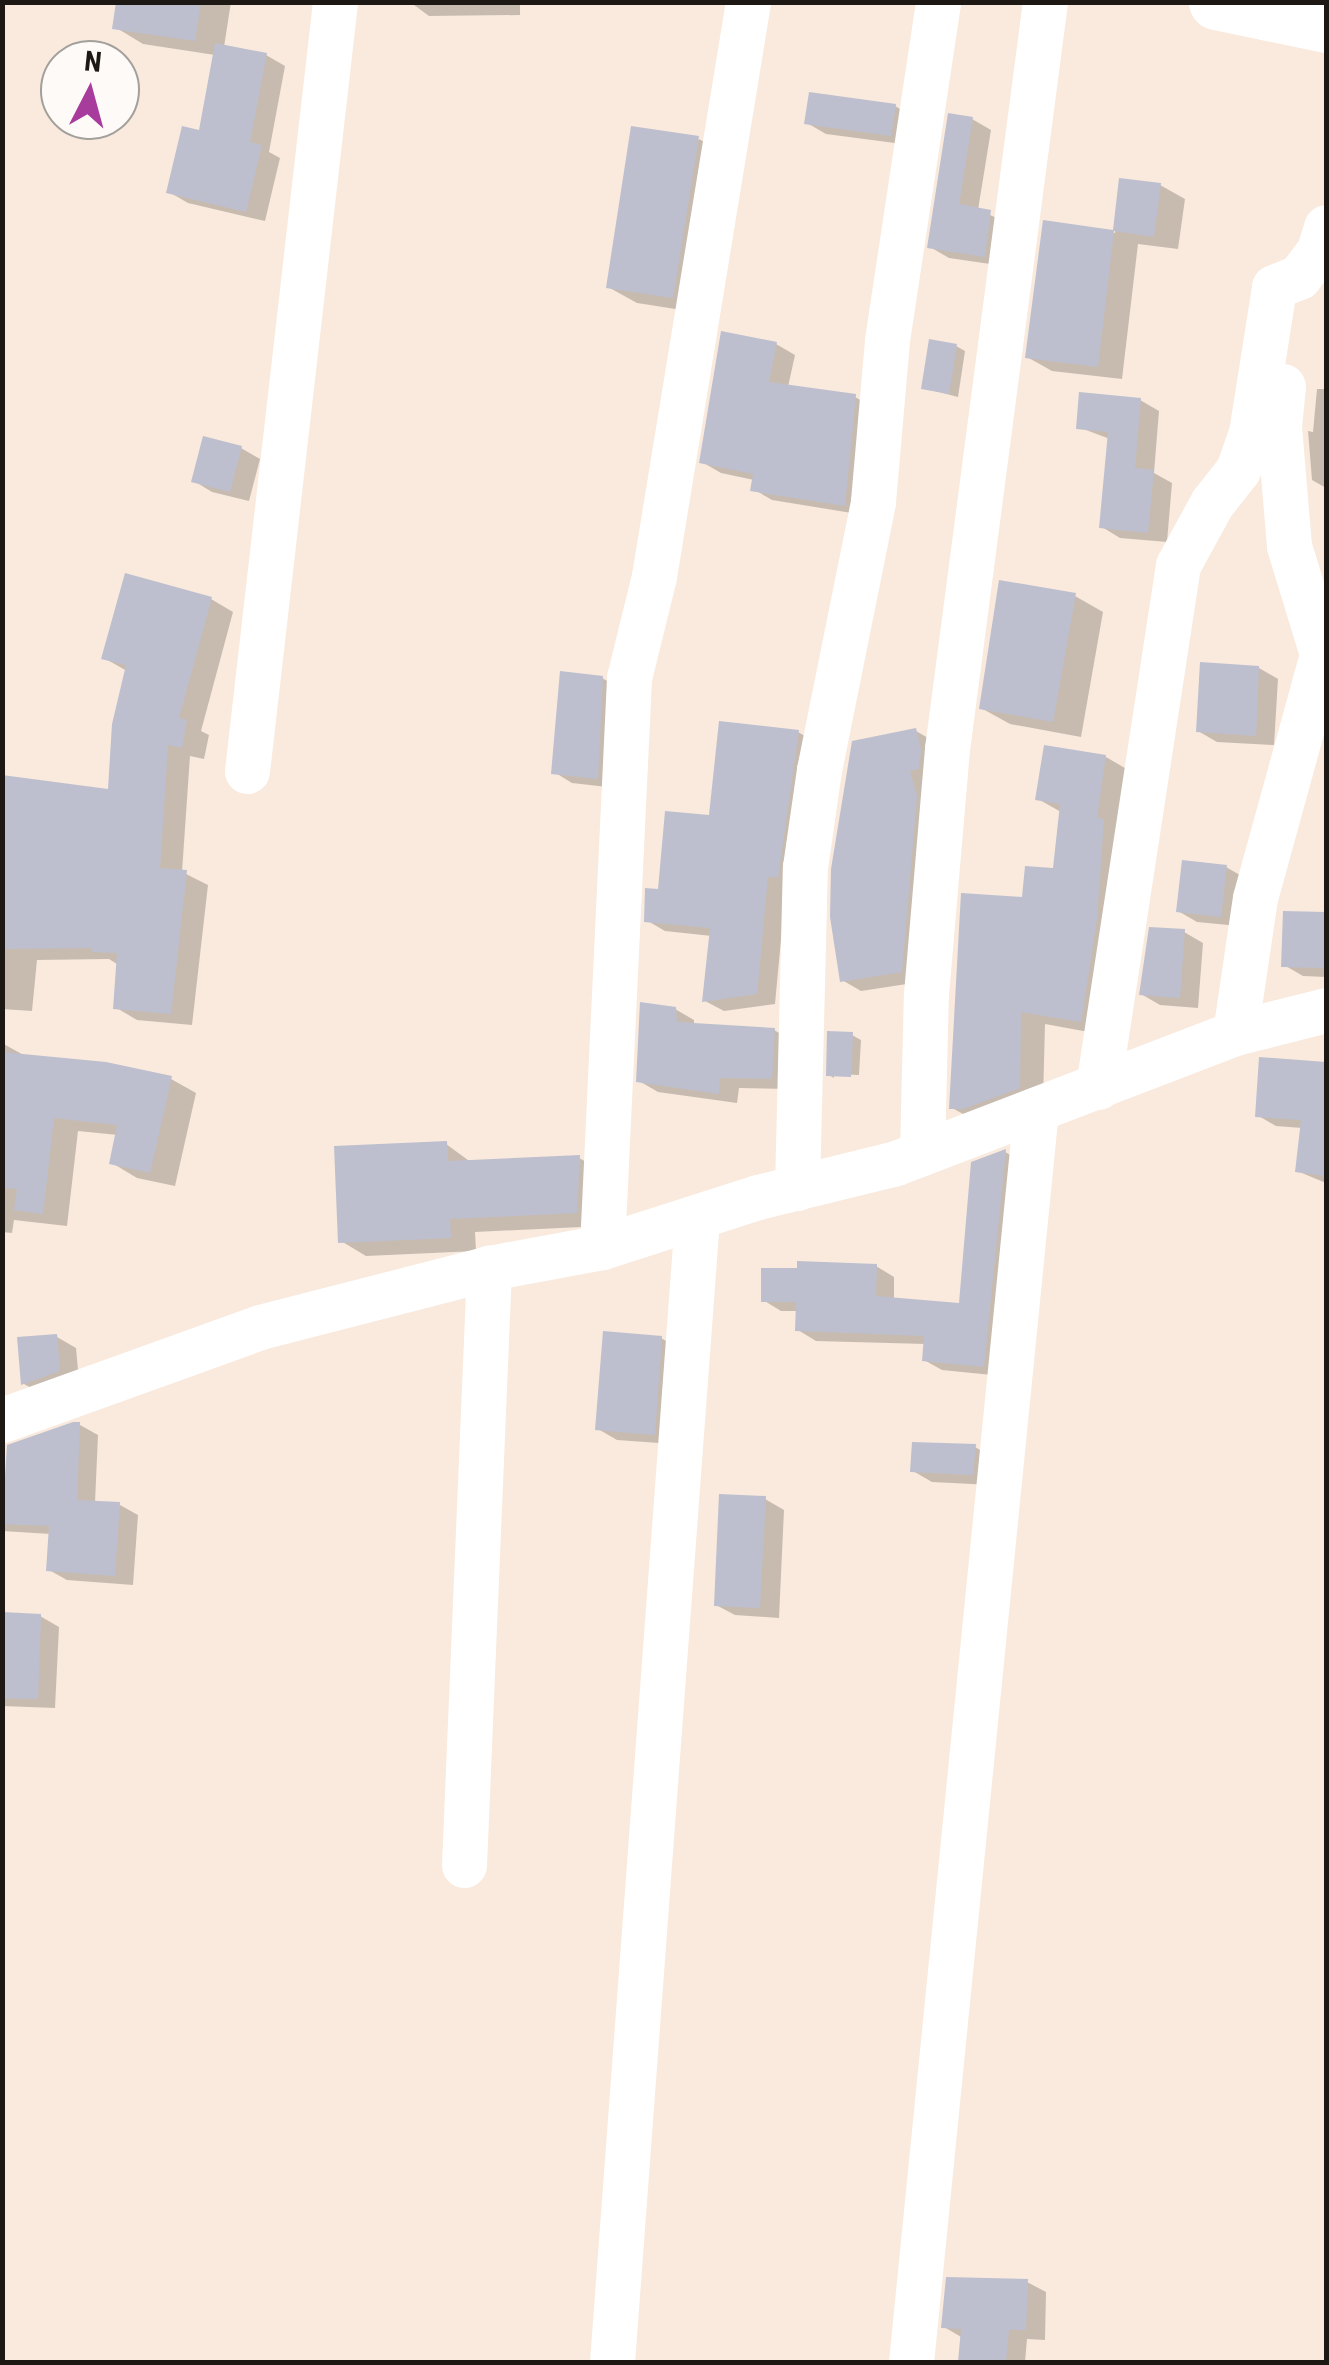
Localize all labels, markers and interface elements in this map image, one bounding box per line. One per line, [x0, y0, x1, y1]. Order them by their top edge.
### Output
north arrow [40, 40, 140, 140]
text: N [83, 44, 103, 79]

